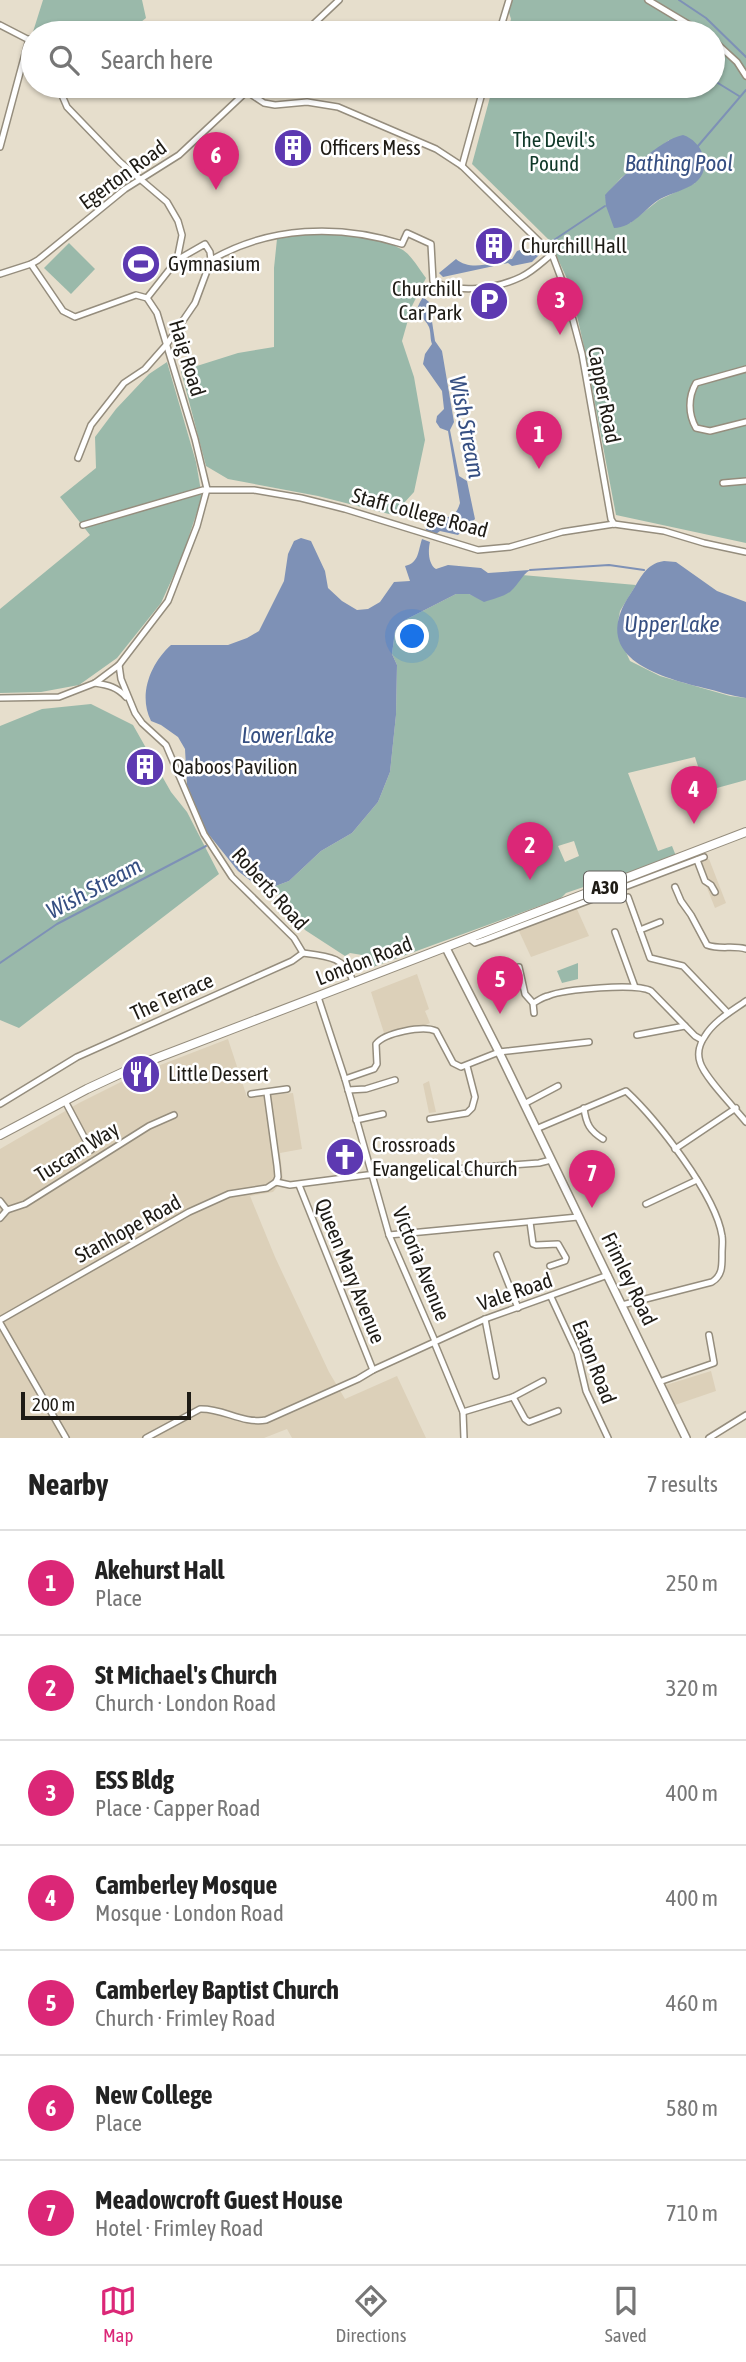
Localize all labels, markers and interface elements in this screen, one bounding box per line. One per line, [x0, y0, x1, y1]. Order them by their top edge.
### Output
search box [21, 21, 725, 98]
icon: search [45, 41, 83, 79]
text: Search here [101, 45, 213, 75]
building icon: Officers Mess [272, 127, 314, 169]
park label: The Devil's Pound [513, 127, 595, 175]
pin: 6 [193, 132, 239, 190]
street label: Egerton Road [74, 135, 171, 214]
place label: Officers Mess [320, 135, 421, 159]
water label: Bathing Pool [625, 150, 733, 176]
building icon: Churchill Hall [473, 225, 515, 267]
place label: Churchill Hall [521, 233, 627, 257]
sports icon: Gymnasium [120, 243, 162, 285]
place label: Gymnasium [168, 251, 260, 275]
place label: Churchill Car Park [392, 276, 462, 324]
pin: 3 [537, 277, 583, 335]
parking icon: Churchill Car Park [468, 280, 510, 322]
street label: Haig Road [165, 317, 211, 399]
street label: Capper Road [584, 345, 626, 445]
water label: Wish Stream [444, 373, 490, 481]
pin: 1 [516, 411, 562, 469]
street label: Staff College Road [350, 482, 491, 542]
water label: Upper Lake [624, 611, 720, 637]
your location [395, 619, 429, 653]
water label: Lower Lake [241, 722, 335, 748]
building icon: Qaboos Pavilion [124, 746, 166, 788]
place label: Qaboos Pavilion [172, 754, 298, 778]
pin: 4 [671, 766, 717, 824]
pin: 2 [507, 822, 553, 880]
street label: Roberts Road [228, 842, 314, 934]
water label: Wish Stream [42, 852, 146, 924]
road number: A30 [584, 872, 626, 902]
street label: London Road [312, 931, 415, 989]
pin: 5 [477, 956, 523, 1014]
street label: The Terrace [127, 967, 217, 1025]
restaurant icon: Little Dessert [120, 1053, 162, 1095]
place label: Little Dessert [168, 1061, 269, 1085]
street label: Tuscam Way [30, 1116, 123, 1186]
place label: Crossroads Evangelical Church [372, 1132, 518, 1180]
church icon: Crossroads Evangelical Church [324, 1136, 366, 1178]
pin: 7 [569, 1150, 615, 1208]
street label: Stanhope Road [70, 1189, 185, 1267]
street label: Queen Mary Avenue [311, 1195, 391, 1347]
street label: Victoria Avenue [388, 1203, 456, 1324]
street label: Frimley Road [597, 1228, 663, 1329]
street label: Vale Road [474, 1267, 555, 1315]
street label: Eaton Road [568, 1316, 622, 1407]
scale bar [21, 1389, 191, 1421]
text: 200 m [32, 1393, 75, 1415]
text: Nearby [28, 1467, 108, 1501]
text: 7 results [647, 1471, 718, 1497]
text: Akehurst Hall [95, 1555, 225, 1585]
text: 1 [46, 1570, 56, 1596]
text: 250 m [666, 1570, 718, 1596]
text: Place [95, 1585, 142, 1611]
text: St Michael's Church [95, 1660, 277, 1690]
text: 2 [46, 1675, 56, 1701]
text: 320 m [666, 1675, 718, 1701]
text: Church · London Road [95, 1690, 276, 1716]
text: ESS Bldg [95, 1765, 174, 1795]
text: 3 [46, 1780, 56, 1806]
text: 400 m [666, 1780, 718, 1806]
text: Place · Capper Road [95, 1795, 260, 1821]
text: Camberley Mosque [95, 1870, 277, 1900]
text: 4 [46, 1885, 56, 1911]
text: 400 m [666, 1885, 718, 1911]
text: Mosque · London Road [95, 1900, 284, 1926]
text: Camberley Baptist Church [95, 1975, 339, 2005]
text: 5 [46, 1990, 56, 2016]
text: 460 m [666, 1990, 718, 2016]
text: Church · Frimley Road [95, 2005, 275, 2031]
text: New College [95, 2080, 213, 2110]
text: 6 [46, 2095, 56, 2121]
text: 580 m [666, 2095, 718, 2121]
text: Place [95, 2110, 142, 2136]
text: Meadowcroft Guest House [95, 2185, 343, 2215]
text: 7 [46, 2200, 56, 2226]
text: 710 m [666, 2200, 718, 2226]
text: Hotel · Frimley Road [95, 2215, 263, 2241]
tab: Map [99, 2282, 137, 2346]
tab: Directions [336, 2282, 406, 2346]
tab: Saved [605, 2282, 647, 2346]

